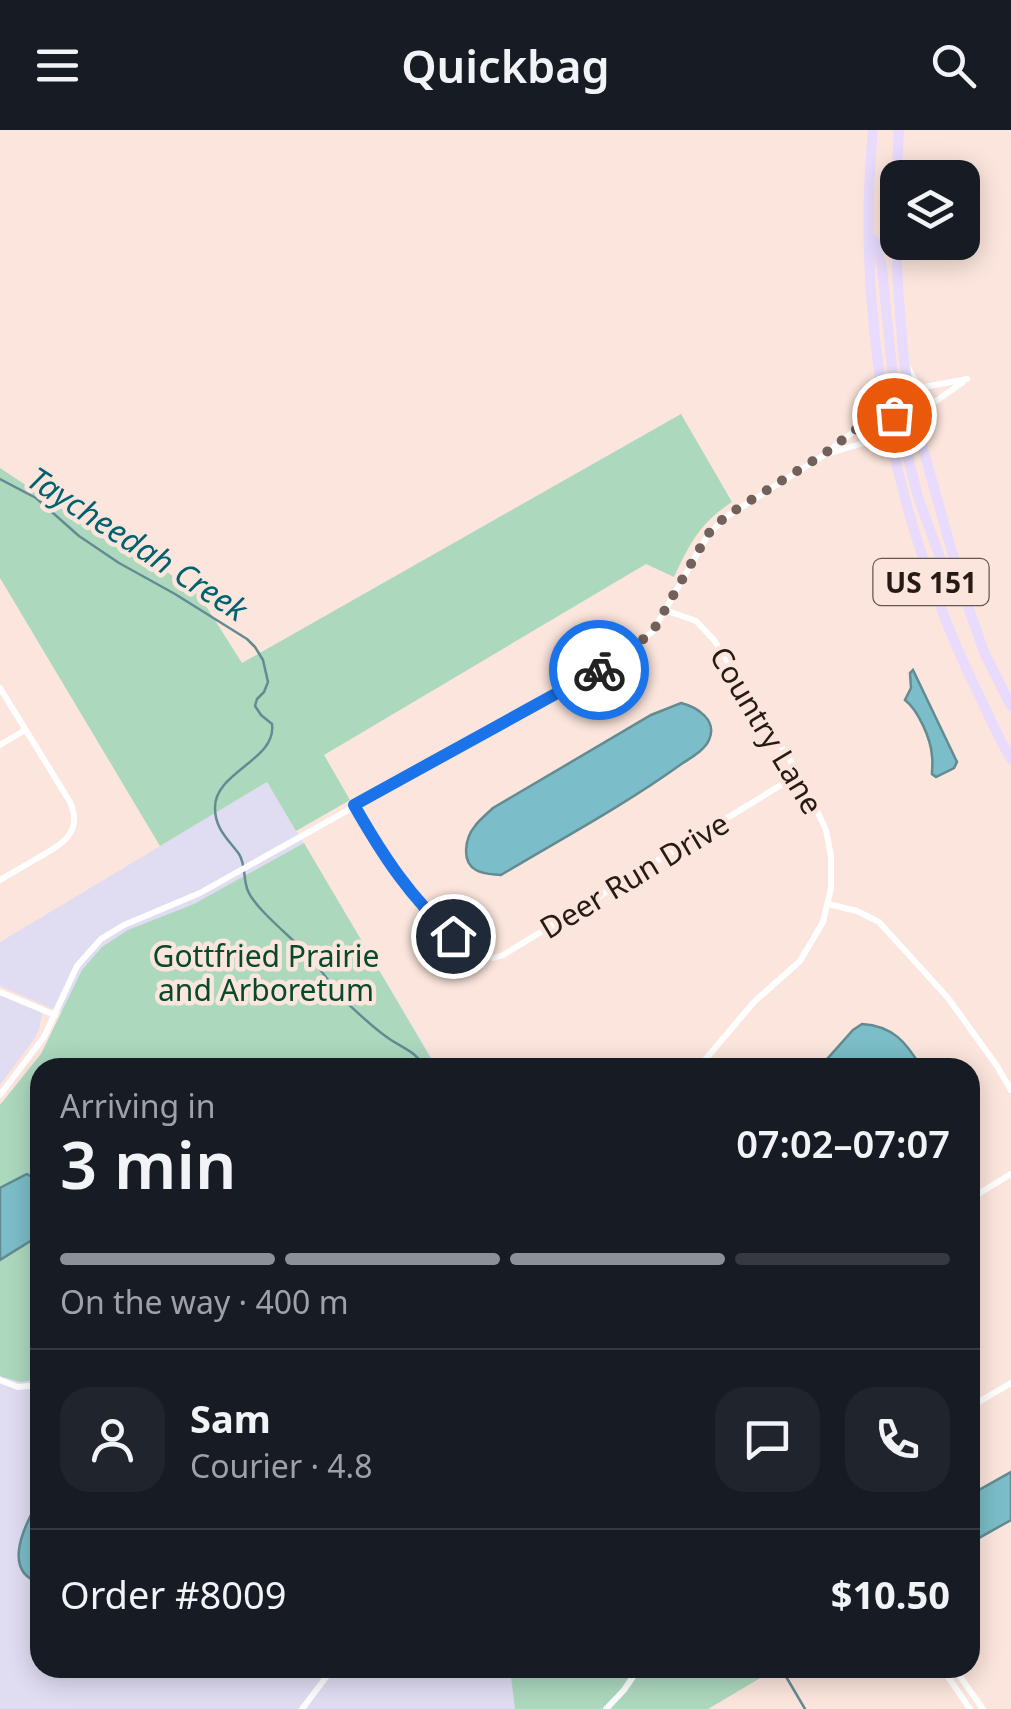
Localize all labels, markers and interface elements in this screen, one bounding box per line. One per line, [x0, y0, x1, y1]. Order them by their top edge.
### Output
text: Quickbag [401, 35, 610, 96]
icon: menu [30, 38, 85, 93]
icon: search [926, 38, 981, 93]
map controls [880, 160, 980, 260]
button: layers [880, 160, 980, 260]
pin [852, 373, 937, 458]
icon: bag [867, 388, 922, 443]
water label: Taycheedah Creek [20, 456, 257, 631]
road number: US 151 [874, 559, 988, 605]
courier [549, 620, 649, 720]
street label: Country Lane [701, 639, 833, 821]
icon: bike [572, 643, 627, 698]
street label: Deer Run Drive [532, 802, 736, 948]
pin [411, 894, 496, 979]
icon: home [426, 909, 481, 964]
park label: Gottfried Prairie and Arboretum [153, 935, 379, 1010]
text: Arriving in [60, 1084, 215, 1127]
text: 07:02–07:07 [736, 1117, 950, 1169]
text: 3 min [60, 1120, 236, 1208]
text: On the way · 400 m [60, 1280, 349, 1323]
button: person [60, 1387, 165, 1492]
button: chat [715, 1387, 820, 1492]
button: phone [845, 1387, 950, 1492]
text: Sam [190, 1392, 271, 1444]
text: Courier · 4.8 [190, 1444, 373, 1487]
text: Order #8009 [60, 1568, 286, 1620]
text: $10.50 [831, 1568, 950, 1620]

